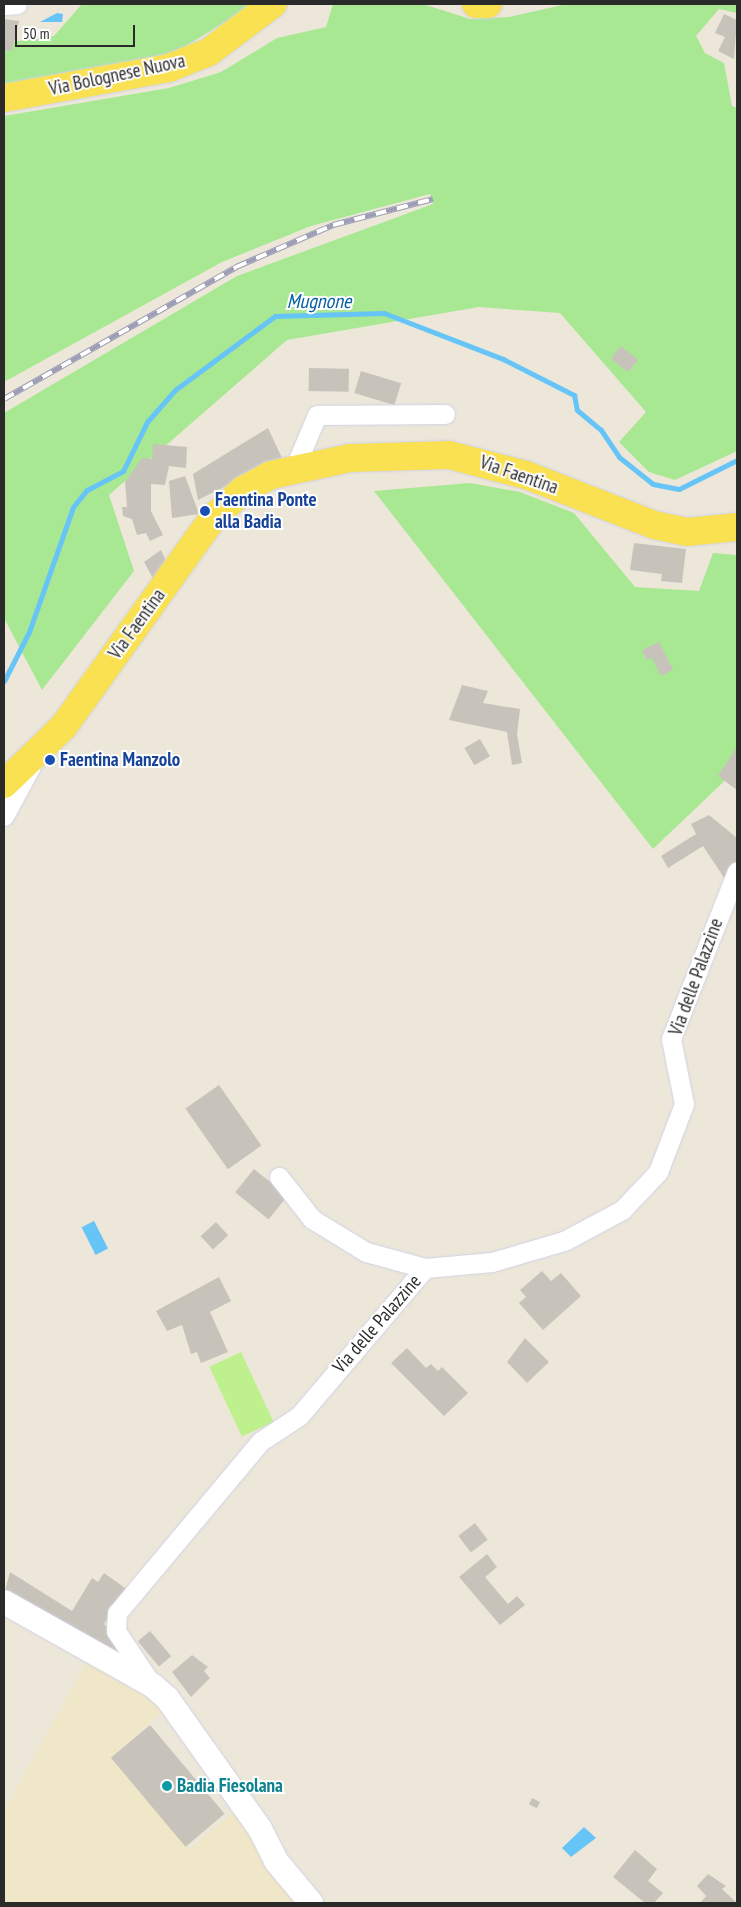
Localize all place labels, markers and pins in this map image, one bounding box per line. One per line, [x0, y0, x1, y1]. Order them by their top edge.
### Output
place label: Faentina Ponte alla Badia [215, 489, 317, 533]
marker: Faentina Ponte alla Badia [199, 505, 211, 517]
place label: Faentina Manzolo [60, 749, 180, 771]
marker: Faentina Manzolo [44, 754, 56, 766]
place label: Badia Fiesolana [177, 1775, 283, 1797]
marker: Badia Fiesolana [161, 1780, 173, 1792]

